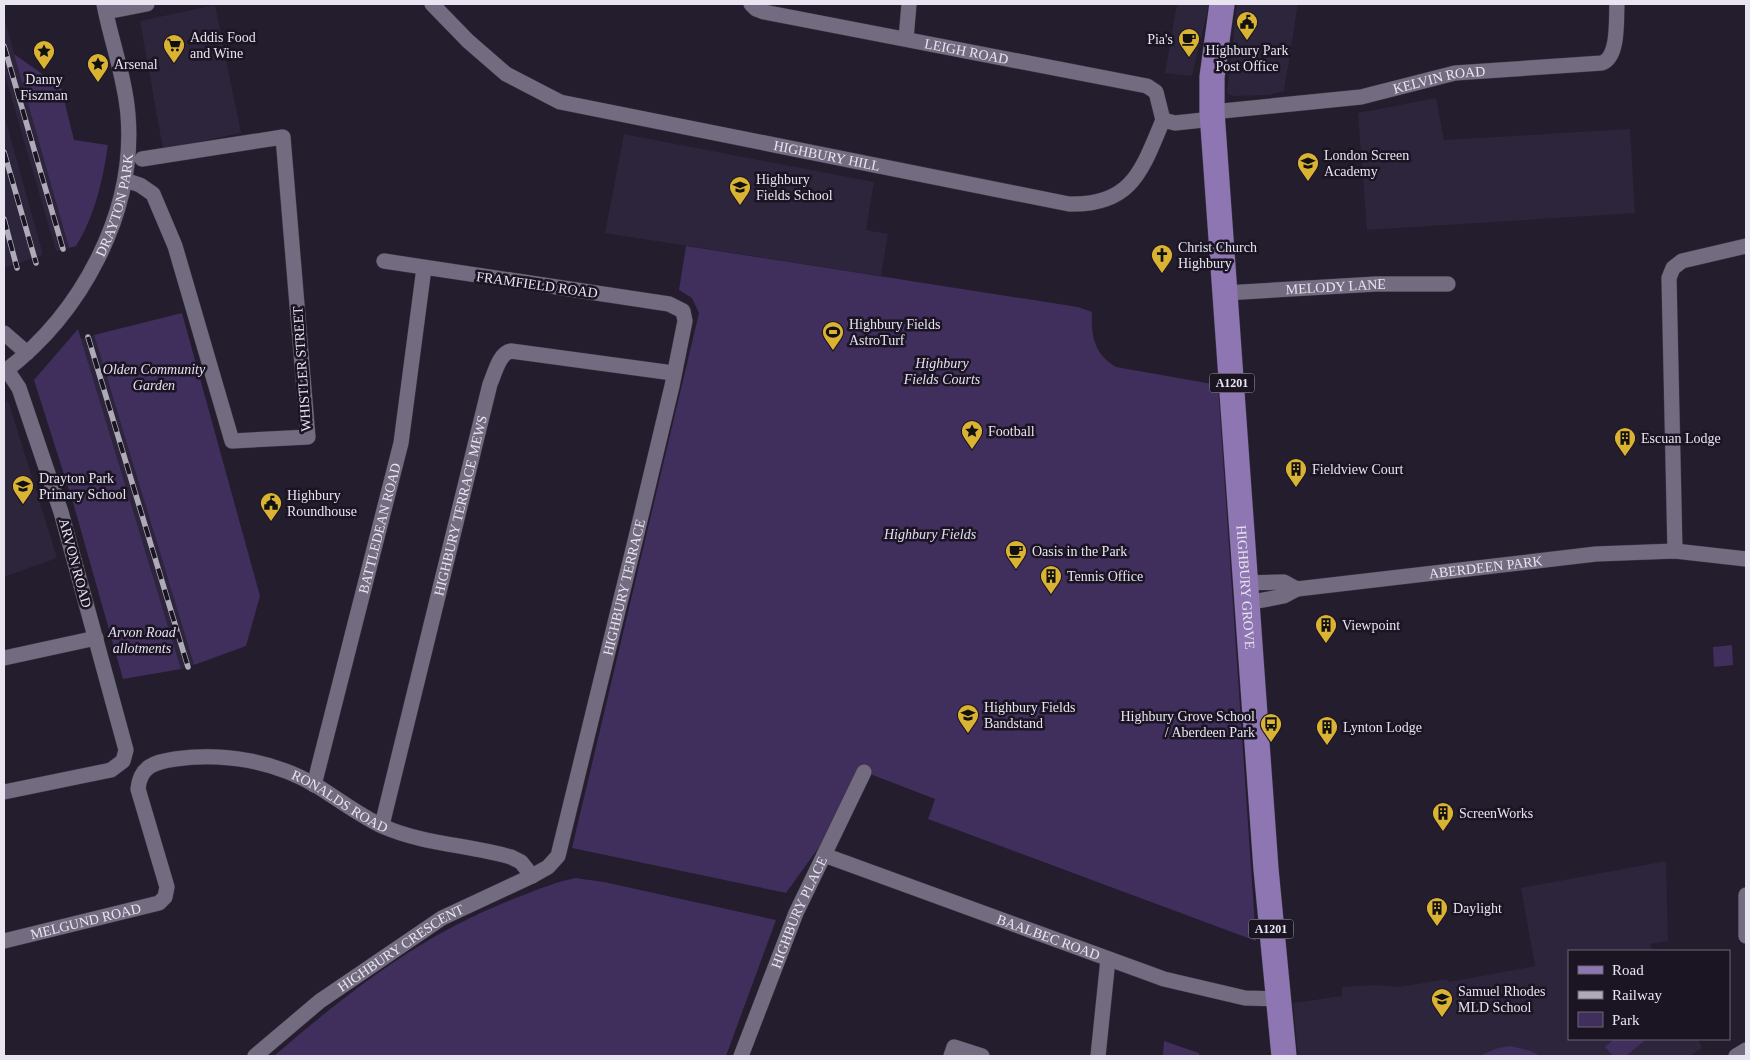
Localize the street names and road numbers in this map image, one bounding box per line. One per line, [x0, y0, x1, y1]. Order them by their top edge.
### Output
street label: LEIGH ROAD [923, 36, 1010, 67]
street label: KELVIN ROAD [1391, 63, 1486, 96]
street label: HIGHBURY HILL [772, 138, 881, 173]
street label: DRAYTON PARK [93, 153, 135, 259]
street label: FRAMFIELD ROAD [475, 269, 599, 301]
street label: MELODY LANE [1285, 276, 1386, 297]
street label: WHISTLER STREET [290, 305, 314, 432]
road number: A1201 [1210, 373, 1254, 392]
street label: HIGHBURY TERRACE MEWS [431, 414, 490, 597]
street label: BATTLEDEAN ROAD [356, 461, 403, 595]
street label: ARVON ROAD [56, 517, 94, 609]
street label: HIGHBURY TERRACE [600, 518, 648, 657]
street label: HIGHBURY GROVE [1234, 525, 1258, 650]
street label: ABERDEEN PARK [1428, 553, 1543, 581]
street label: RONALDS ROAD [290, 767, 390, 835]
street label: HIGHBURY PLACE [768, 854, 830, 970]
street label: MELGUND ROAD [29, 900, 142, 942]
street label: HIGHBURY CRESCENT [335, 901, 467, 994]
street label: BAALBEC ROAD [995, 911, 1102, 963]
road number: A1201 [1248, 920, 1294, 939]

